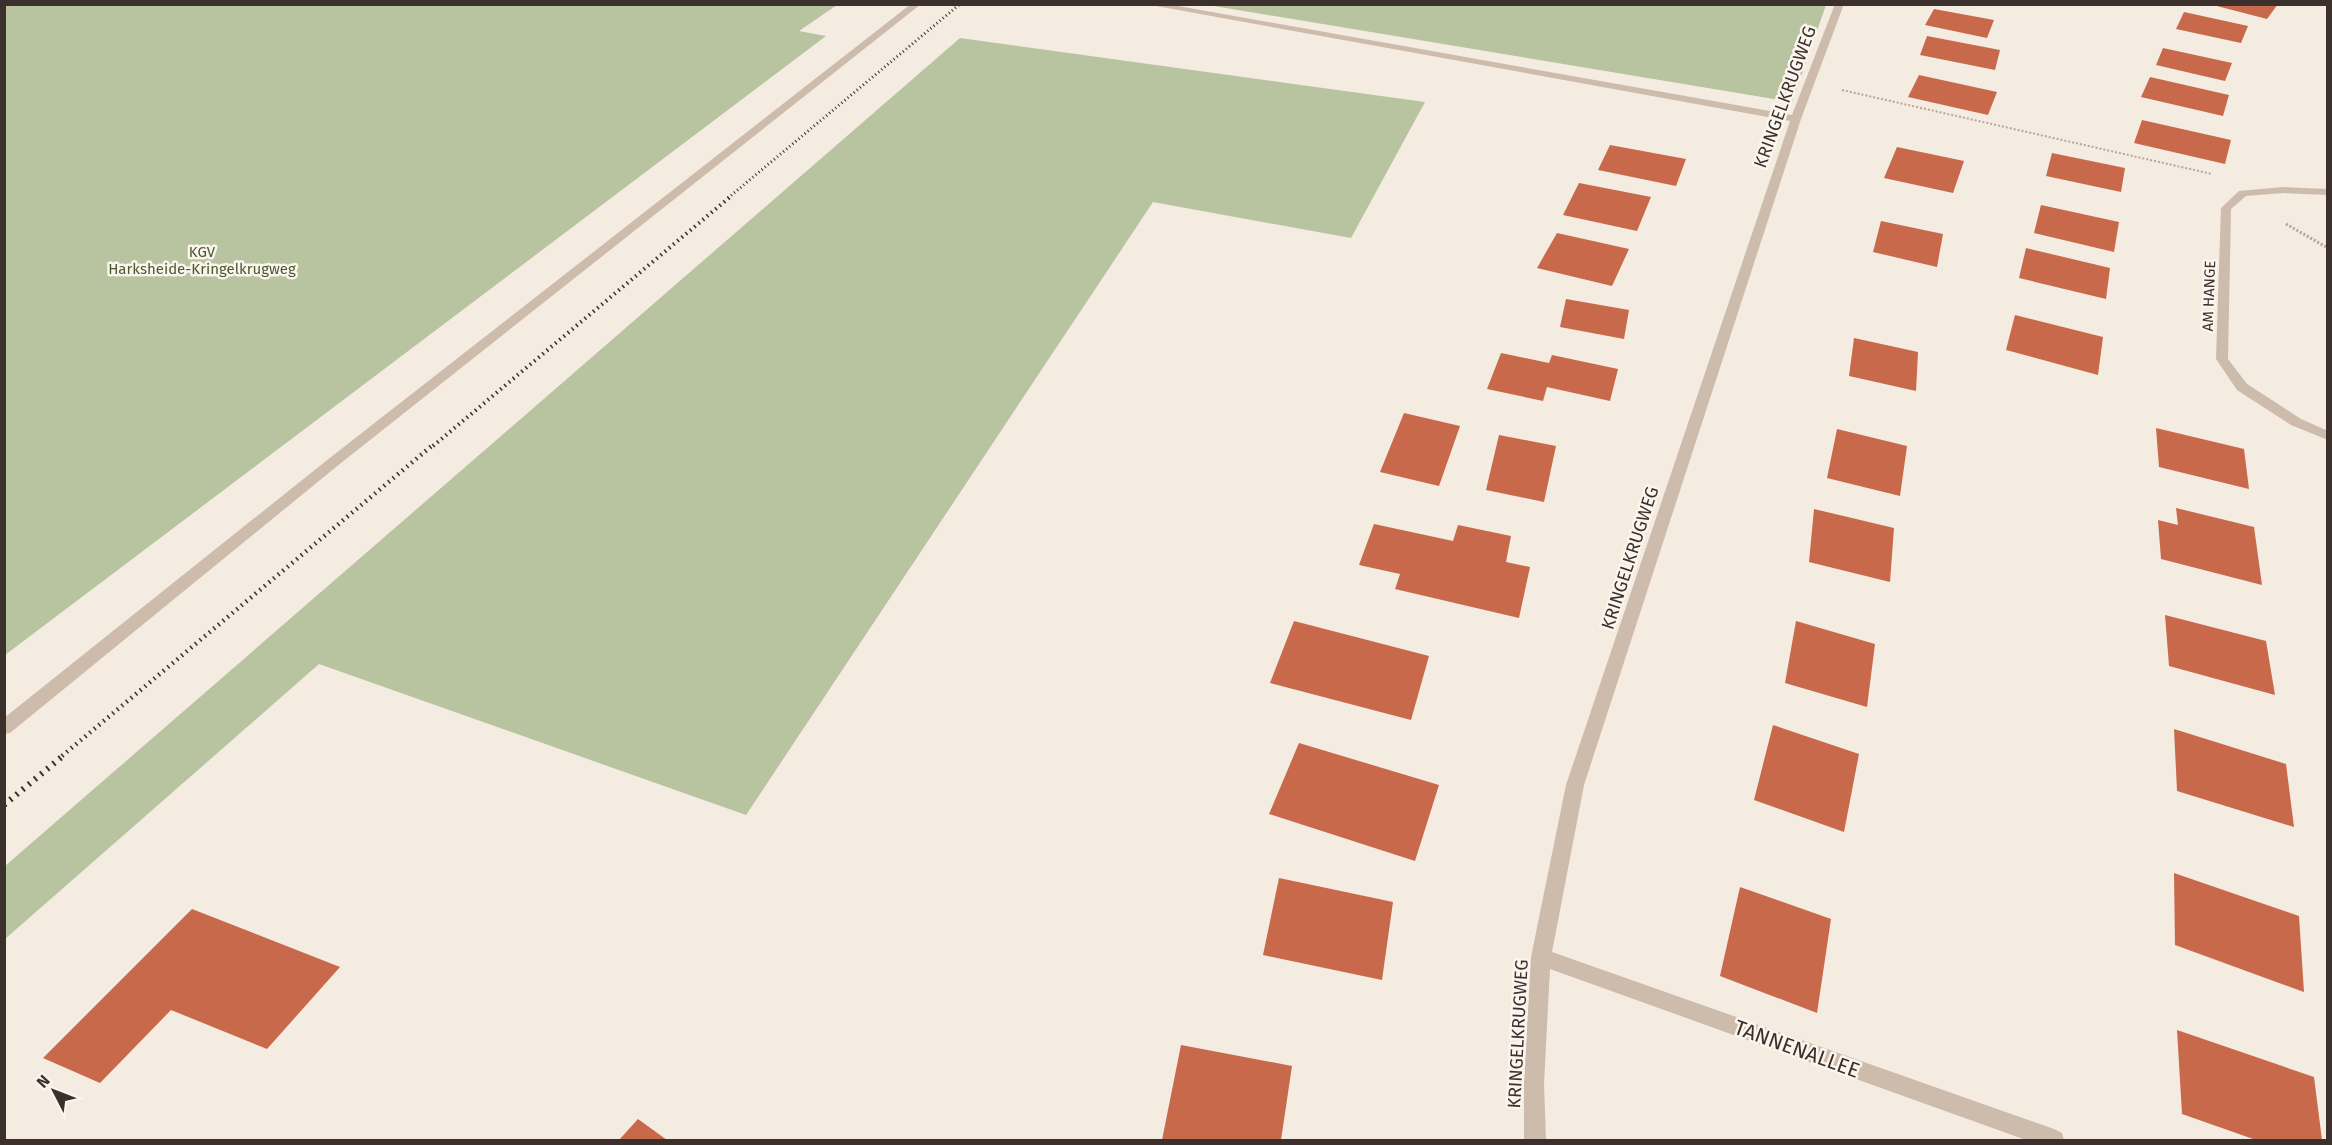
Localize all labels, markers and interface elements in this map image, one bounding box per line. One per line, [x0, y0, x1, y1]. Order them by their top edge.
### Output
street label: KRINGELKRUGWEG [1749, 23, 1821, 171]
park label: KGV Harksheide-Kringelkrugweg [108, 243, 296, 278]
street label: AM HANGE [2199, 260, 2219, 332]
street label: KRINGELKRUGWEG [1596, 484, 1664, 632]
street label: KRINGELKRUGWEG [1503, 959, 1533, 1109]
street label: TANNENALLEE [1731, 1014, 1863, 1084]
north arrow [24, 1061, 84, 1121]
text: N [33, 1071, 54, 1092]

